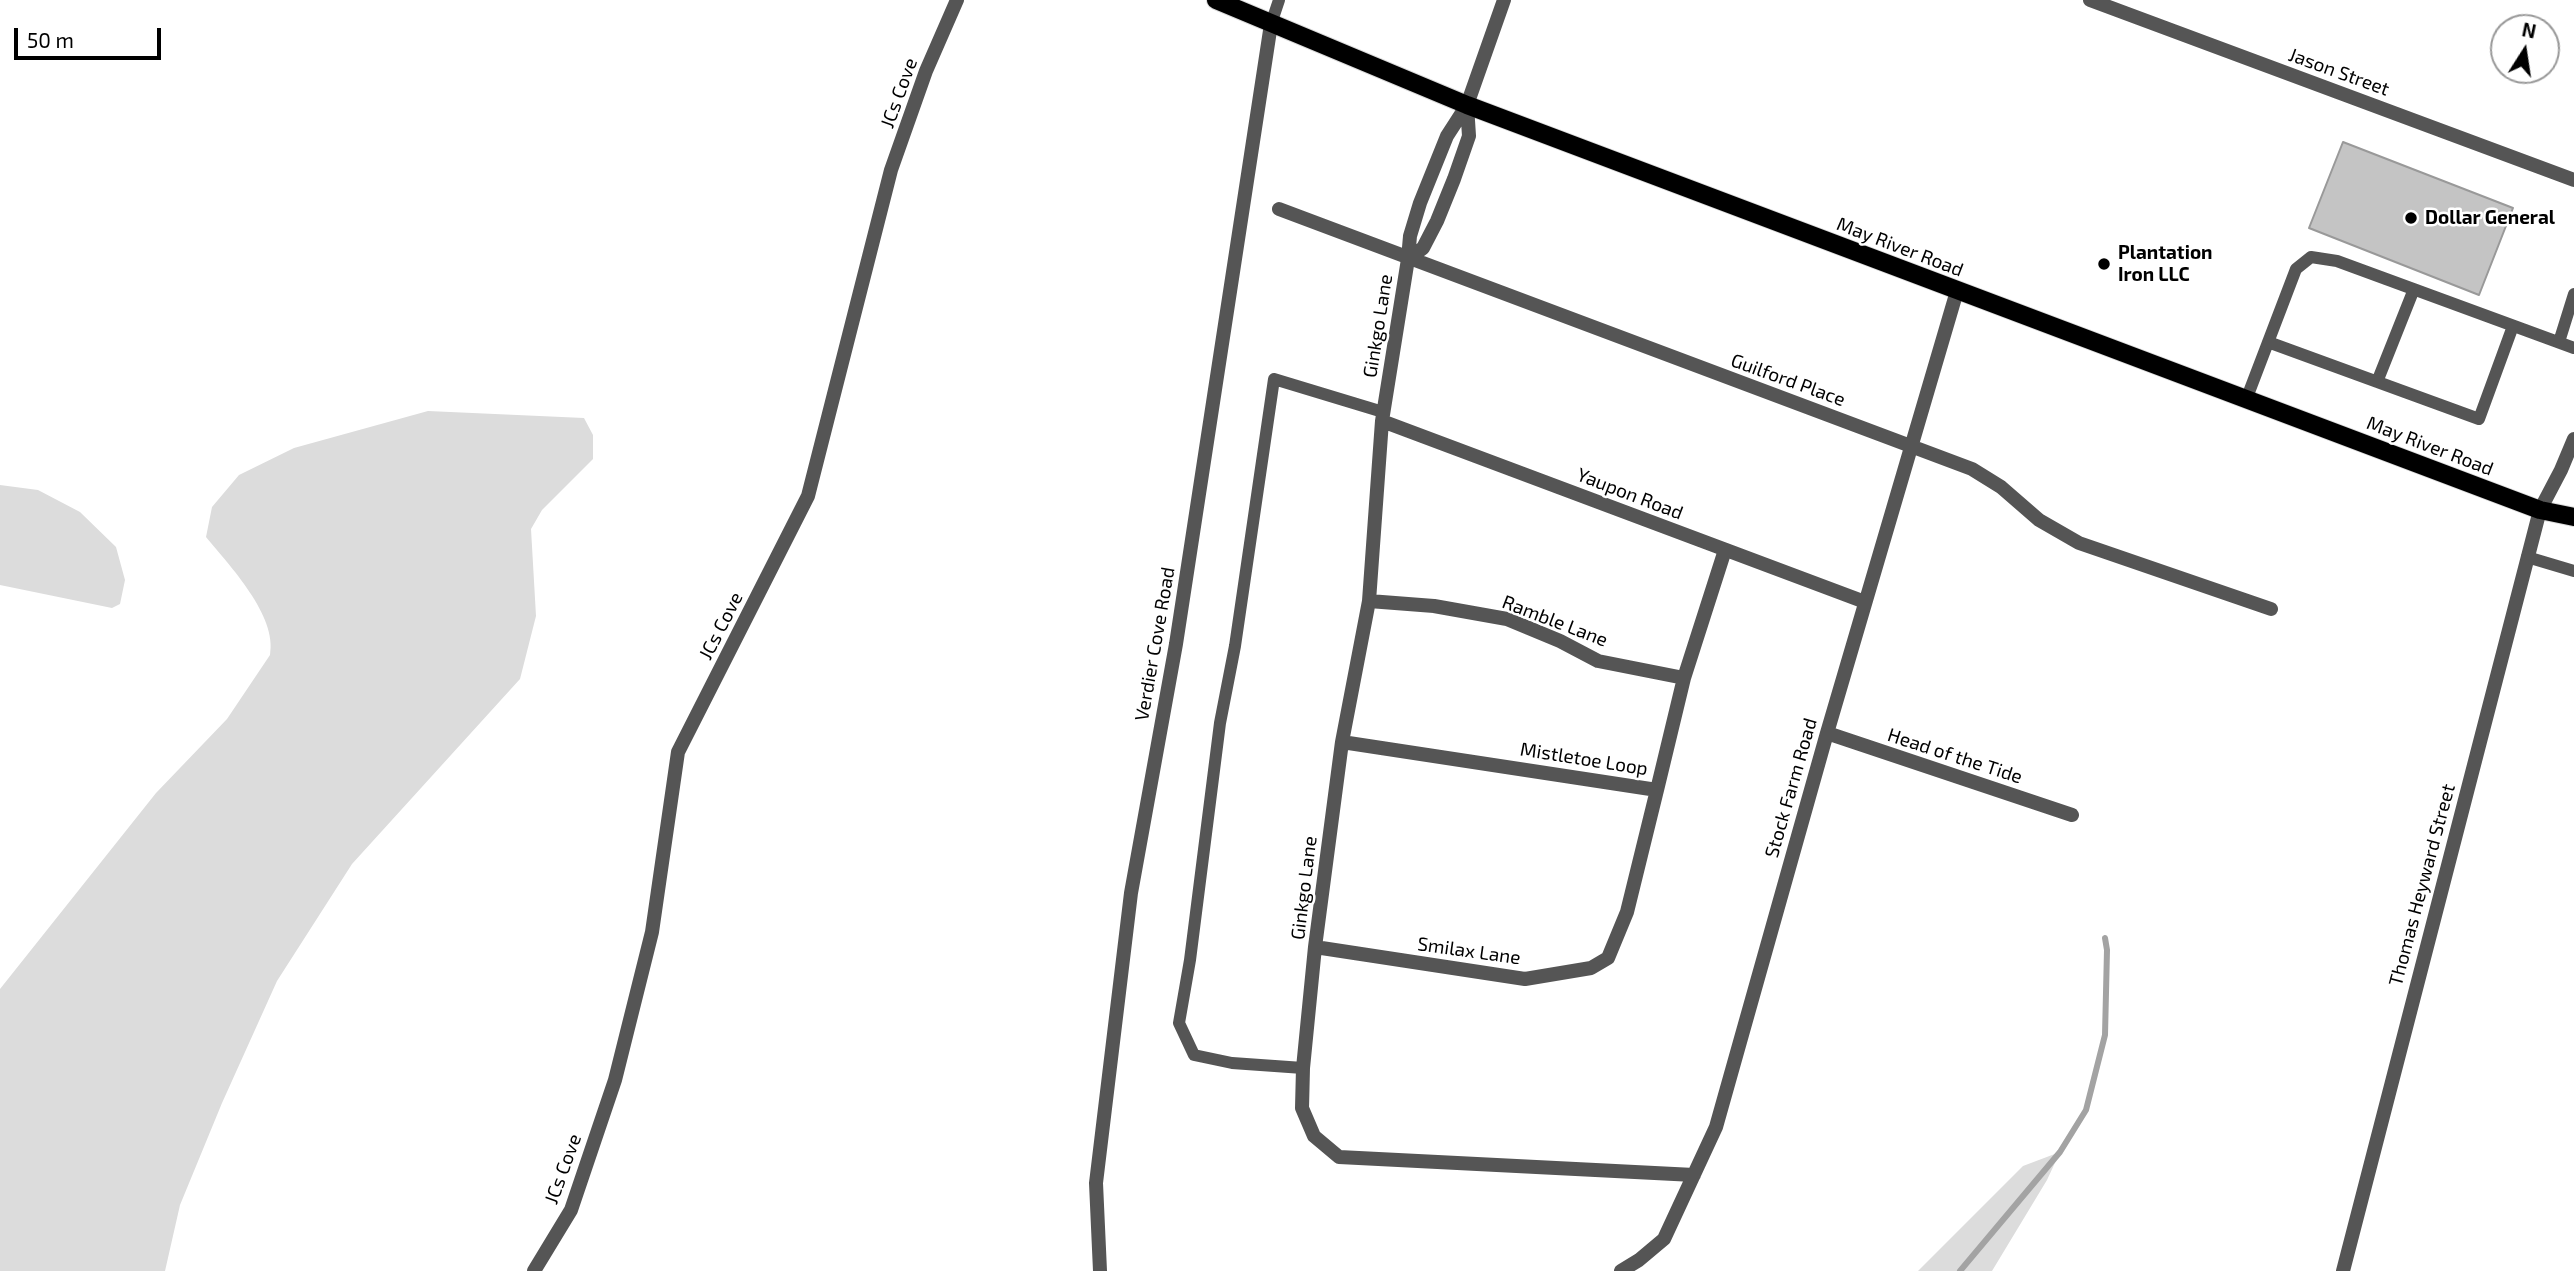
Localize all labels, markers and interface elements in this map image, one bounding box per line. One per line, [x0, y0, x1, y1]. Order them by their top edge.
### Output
scale bar [18, 14, 164, 58]
north arrow [2490, 14, 2560, 84]
text: N [2520, 17, 2538, 43]
text: 50 m [27, 27, 74, 52]
street label: Jason Street [2286, 43, 2392, 101]
street label: JCs Cove [876, 55, 922, 131]
place label: Dollar General [2425, 207, 2555, 229]
marker: Dollar General [2403, 210, 2419, 226]
street label: May River Road [1834, 212, 1966, 282]
place label: Plantation Iron LLC [2118, 242, 2213, 286]
marker: Plantation Iron LLC [2096, 256, 2112, 272]
street label: Ginkgo Lane [1359, 273, 1397, 379]
street label: Guilford Place [1728, 349, 1848, 411]
street label: May River Road [2364, 411, 2496, 481]
street label: Yaupon Road [1574, 463, 1686, 525]
street label: Verdier Cove Road [1130, 565, 1180, 723]
street label: JCs Cove [694, 588, 748, 664]
street label: Ramble Lane [1499, 590, 1611, 652]
street label: Stock Farm Road [1760, 716, 1822, 860]
street label: Head of the Tide [1885, 723, 2025, 789]
street label: Mistletoe Loop [1519, 738, 1649, 780]
street label: Thomas Heyward Street [2384, 782, 2460, 988]
street label: Ginkgo Lane [1286, 835, 1322, 941]
street label: Smilax Lane [1416, 932, 1522, 970]
street label: JCs Cove [540, 1131, 586, 1207]

